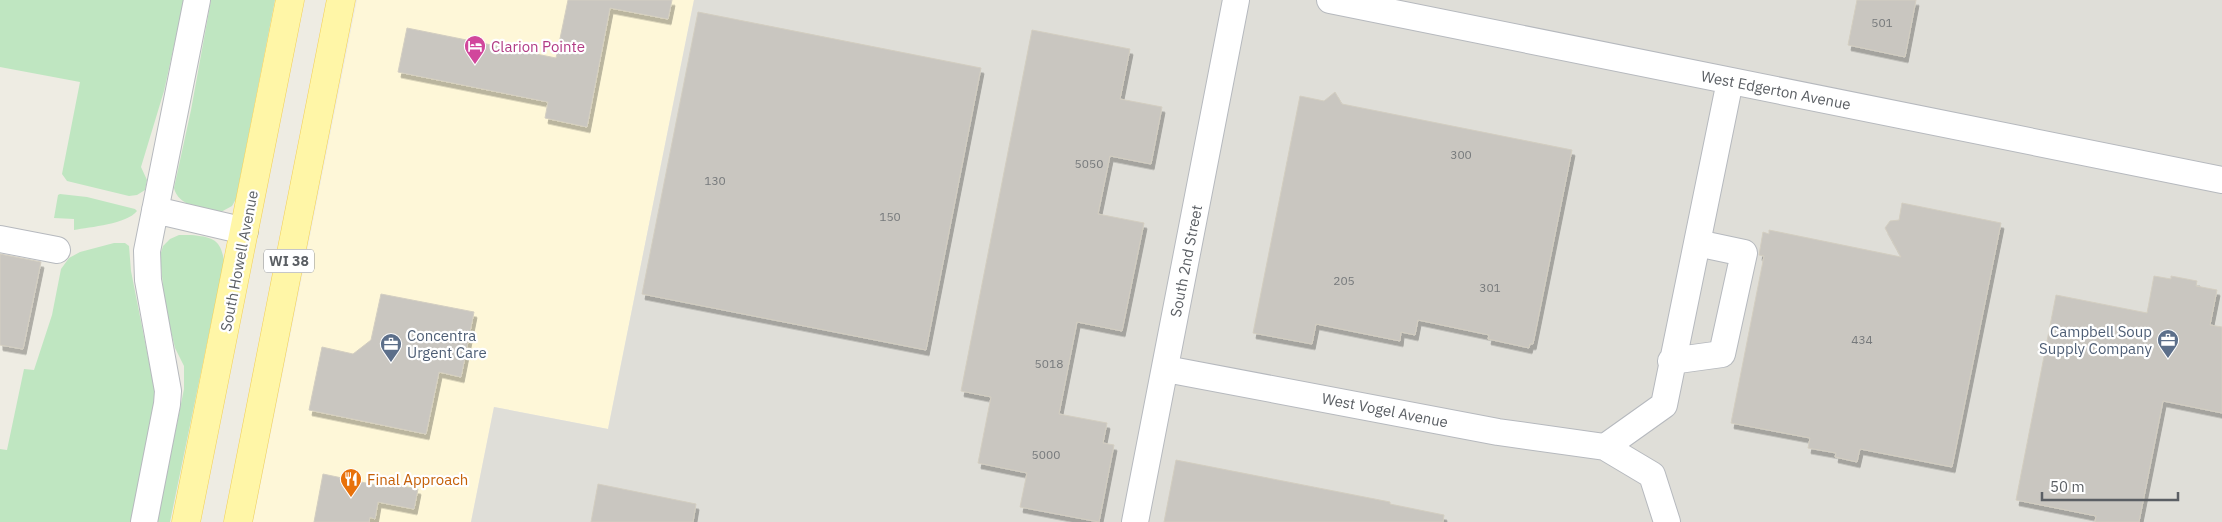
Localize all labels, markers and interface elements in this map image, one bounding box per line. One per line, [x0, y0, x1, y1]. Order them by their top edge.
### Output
house number: 501 [1871, 15, 1893, 30]
hotel icon: Clarion Pointe [463, 34, 487, 65]
place label: Clarion Pointe [491, 37, 585, 56]
street label: West Edgerton Avenue [1700, 66, 1852, 114]
house number: 300 [1450, 147, 1472, 162]
house number: 5050 [1075, 156, 1103, 171]
house number: 130 [704, 173, 726, 188]
street label: South Howell Avenue [216, 189, 262, 333]
street label: South 2nd Street [1166, 203, 1206, 319]
house number: 150 [879, 209, 901, 224]
road number: WI 38 [264, 250, 314, 272]
house number: 205 [1333, 273, 1355, 288]
house number: 301 [1479, 280, 1501, 295]
place label: Campbell Soup Supply Company [2039, 322, 2153, 358]
place label: Concentra Urgent Care [407, 326, 487, 362]
office icon: Campbell Soup Supply Company [2156, 328, 2180, 359]
office icon: Concentra Urgent Care [379, 332, 403, 363]
house number: 434 [1851, 332, 1873, 347]
house number: 5018 [1035, 356, 1063, 371]
street label: West Vogel Avenue [1320, 388, 1450, 432]
house number: 5000 [1032, 447, 1060, 462]
restaurant icon: Final Approach [339, 467, 363, 498]
place label: Final Approach [367, 470, 468, 489]
scale bar [2042, 470, 2178, 502]
text: 50 m [2050, 477, 2085, 496]

